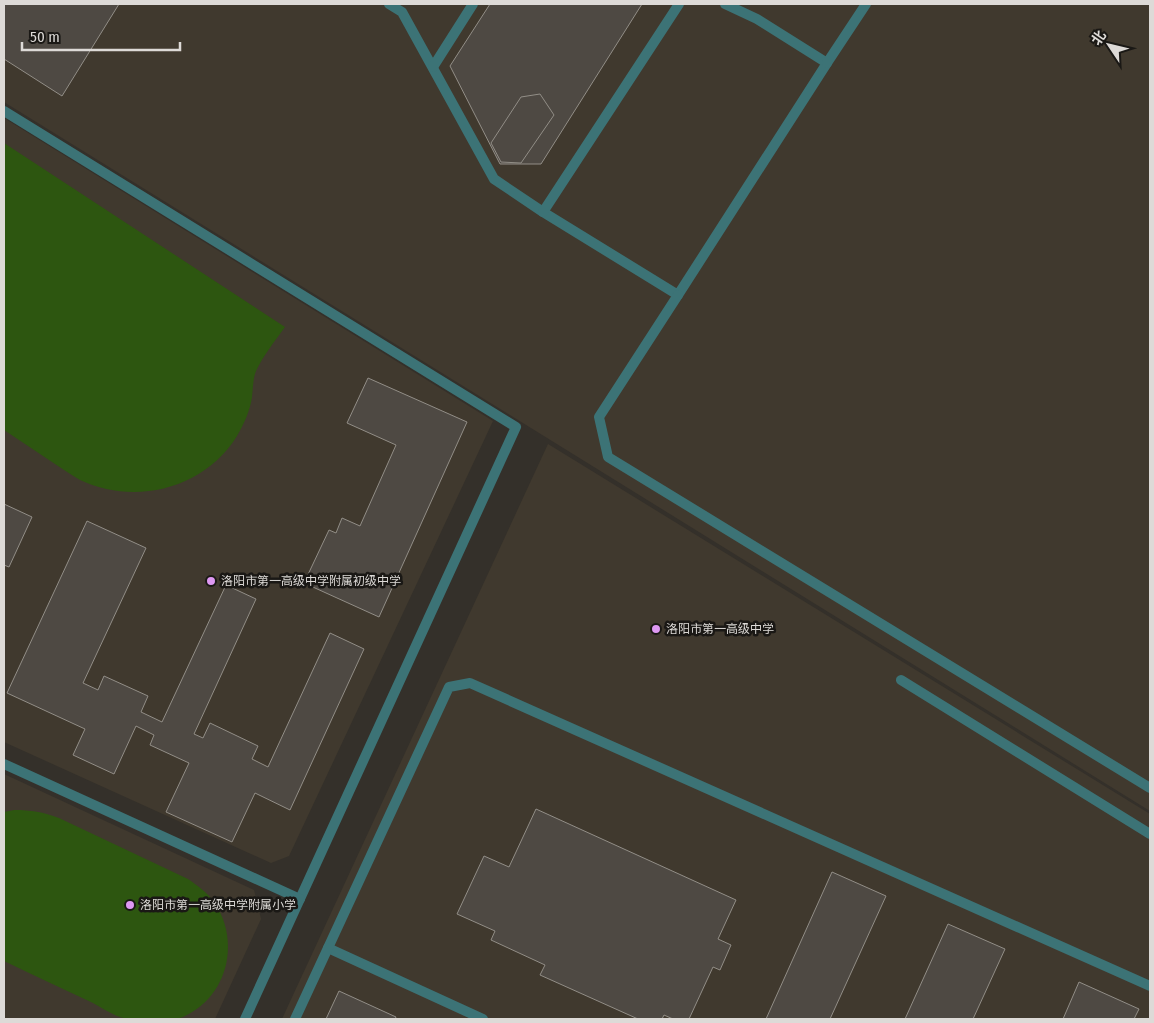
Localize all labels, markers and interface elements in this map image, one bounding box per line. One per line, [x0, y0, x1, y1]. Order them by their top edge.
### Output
scale bar [22, 20, 180, 52]
north arrow [1084, 20, 1134, 70]
text: 北 [1088, 27, 1110, 48]
text: 50 m [30, 28, 60, 46]
place label: 洛阳市第一高级中学附属初级中学 [221, 574, 401, 588]
marker: 洛阳市第一高级中学附属初级中学 [205, 575, 217, 587]
place label: 洛阳市第一高级中学 [666, 622, 774, 636]
marker: 洛阳市第一高级中学 [650, 623, 662, 635]
place label: 洛阳市第一高级中学附属小学 [140, 898, 296, 912]
marker: 洛阳市第一高级中学附属小学 [124, 899, 136, 911]

